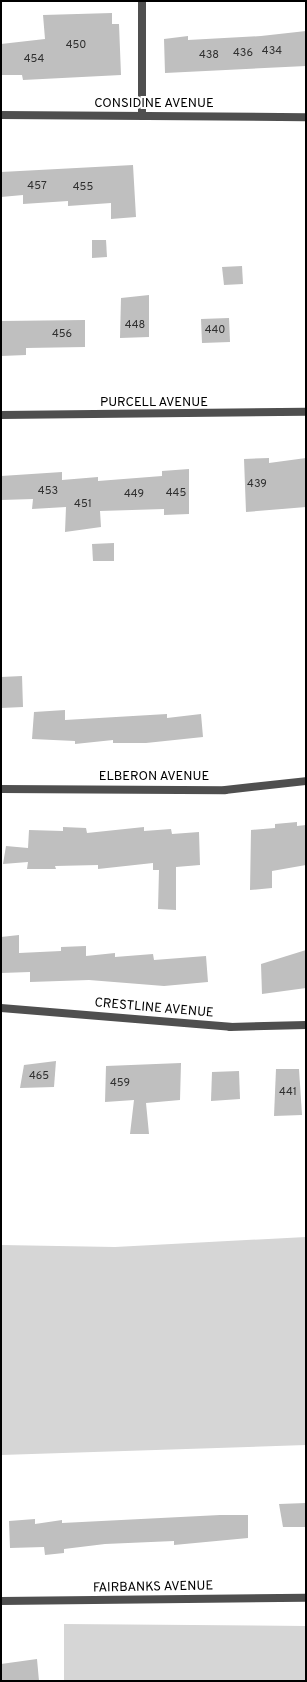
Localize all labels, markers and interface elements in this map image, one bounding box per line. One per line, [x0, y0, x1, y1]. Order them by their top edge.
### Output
house number: 450 [66, 38, 86, 52]
house number: 434 [262, 44, 282, 58]
house number: 436 [233, 46, 253, 60]
house number: 438 [199, 48, 219, 62]
house number: 454 [24, 52, 44, 66]
street label: CONSIDINE AVENUE [94, 96, 214, 112]
house number: 457 [27, 179, 47, 193]
house number: 455 [73, 180, 93, 194]
house number: 448 [125, 318, 145, 332]
house number: 440 [205, 323, 225, 337]
house number: 456 [52, 327, 72, 341]
street label: PURCELL AVENUE [100, 395, 208, 411]
house number: 439 [247, 477, 267, 491]
house number: 453 [38, 484, 58, 498]
house number: 445 [166, 486, 186, 500]
house number: 449 [124, 487, 144, 501]
house number: 451 [74, 497, 92, 511]
street label: ELBERON AVENUE [98, 769, 210, 785]
street label: CRESTLINE AVENUE [94, 996, 214, 1022]
house number: 465 [29, 1069, 49, 1083]
house number: 459 [110, 1076, 130, 1090]
house number: 441 [279, 1085, 297, 1099]
street label: FAIRBANKS AVENUE [92, 1579, 214, 1597]

